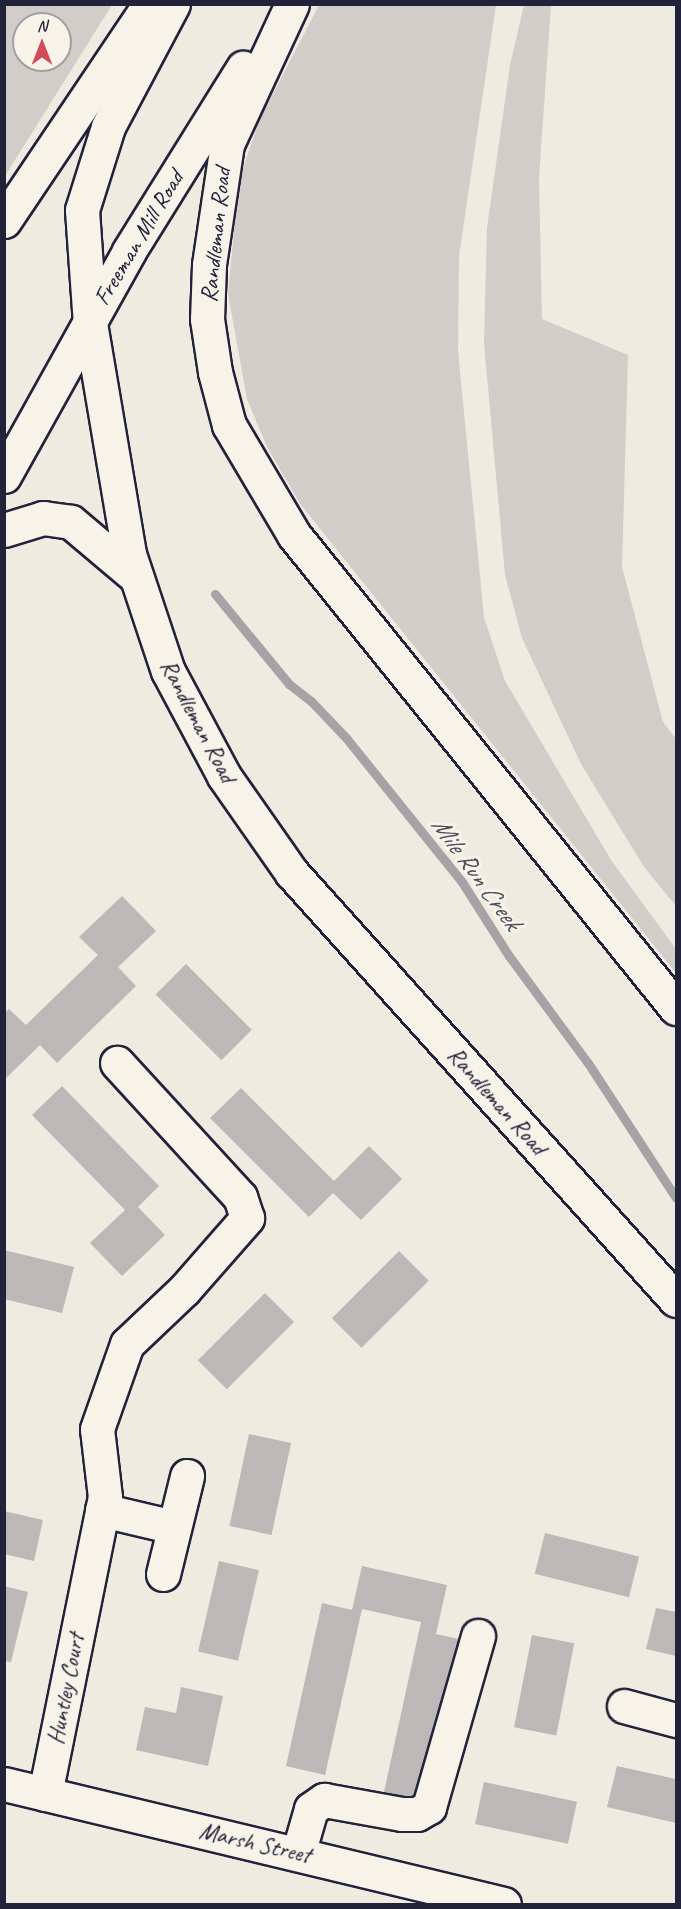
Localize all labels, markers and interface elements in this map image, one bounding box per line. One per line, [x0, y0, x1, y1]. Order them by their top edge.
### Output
north arrow [12, 12, 72, 72]
text: N [37, 16, 47, 36]
street label: Freeman Mill Road [87, 165, 191, 311]
street label: Randleman Road [195, 166, 237, 304]
street label: Randleman Road [154, 655, 242, 787]
water label: Mile Run Creek [425, 811, 527, 935]
street label: Randleman Road [441, 1041, 553, 1161]
street label: Huntley Court [41, 1631, 91, 1747]
street label: Marsh Street [196, 1816, 314, 1870]

